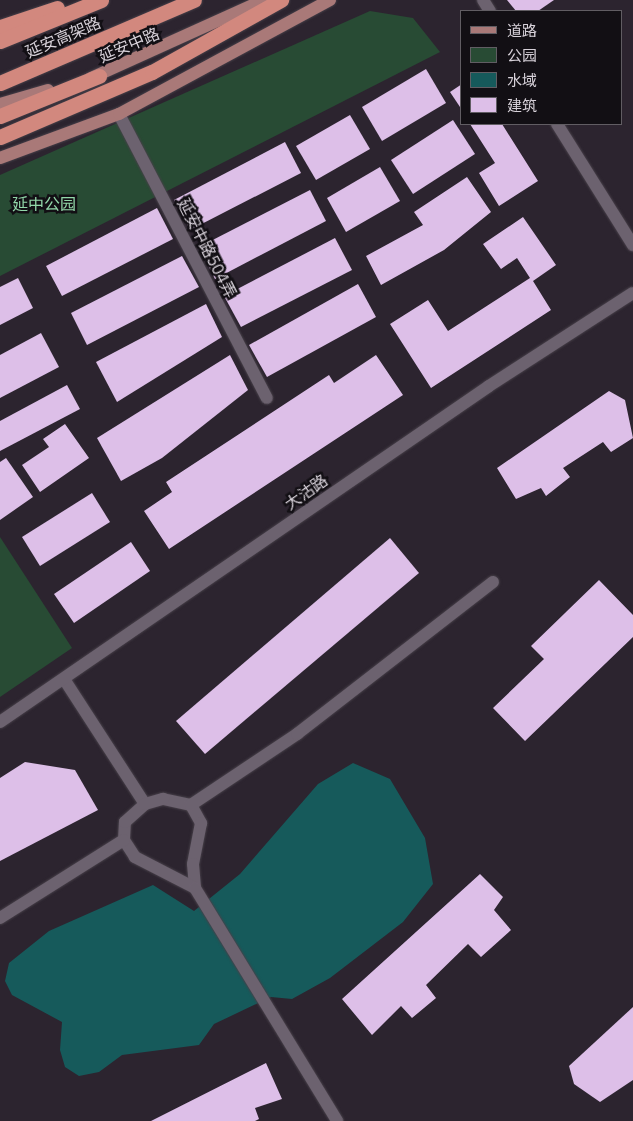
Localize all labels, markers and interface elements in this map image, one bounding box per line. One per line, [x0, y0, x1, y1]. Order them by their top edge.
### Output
legend [460, 10, 623, 125]
street label: 延安高架路 [22, 13, 104, 61]
text: 道路 [507, 21, 537, 40]
street label: 延安中路 [96, 24, 162, 66]
text: 公园 [507, 46, 537, 65]
text: 水域 [507, 71, 537, 90]
text: 建筑 [507, 96, 537, 115]
park label: 延中公园 [12, 194, 76, 214]
street label: 延安中路504弄 [174, 195, 240, 301]
street label: 大沽路 [281, 470, 331, 514]

